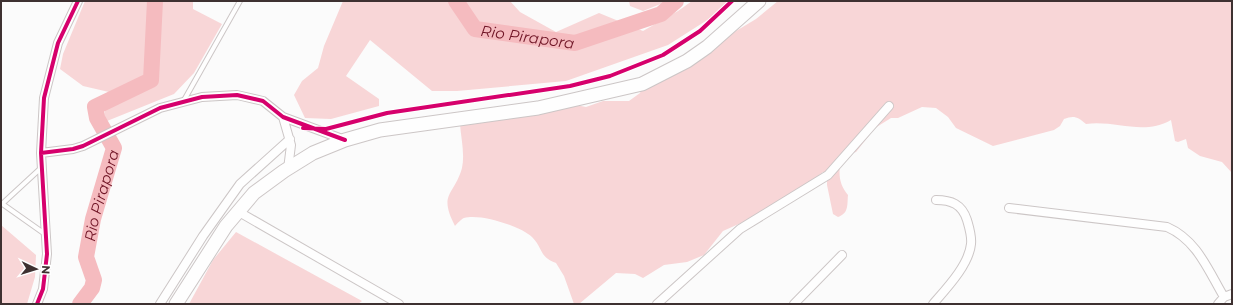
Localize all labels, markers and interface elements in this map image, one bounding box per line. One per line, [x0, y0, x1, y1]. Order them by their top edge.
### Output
water label: Rio Pirapora [479, 20, 576, 52]
water label: Rio Pirapora [80, 147, 123, 243]
north arrow [16, 249, 56, 289]
text: N [39, 265, 53, 275]

